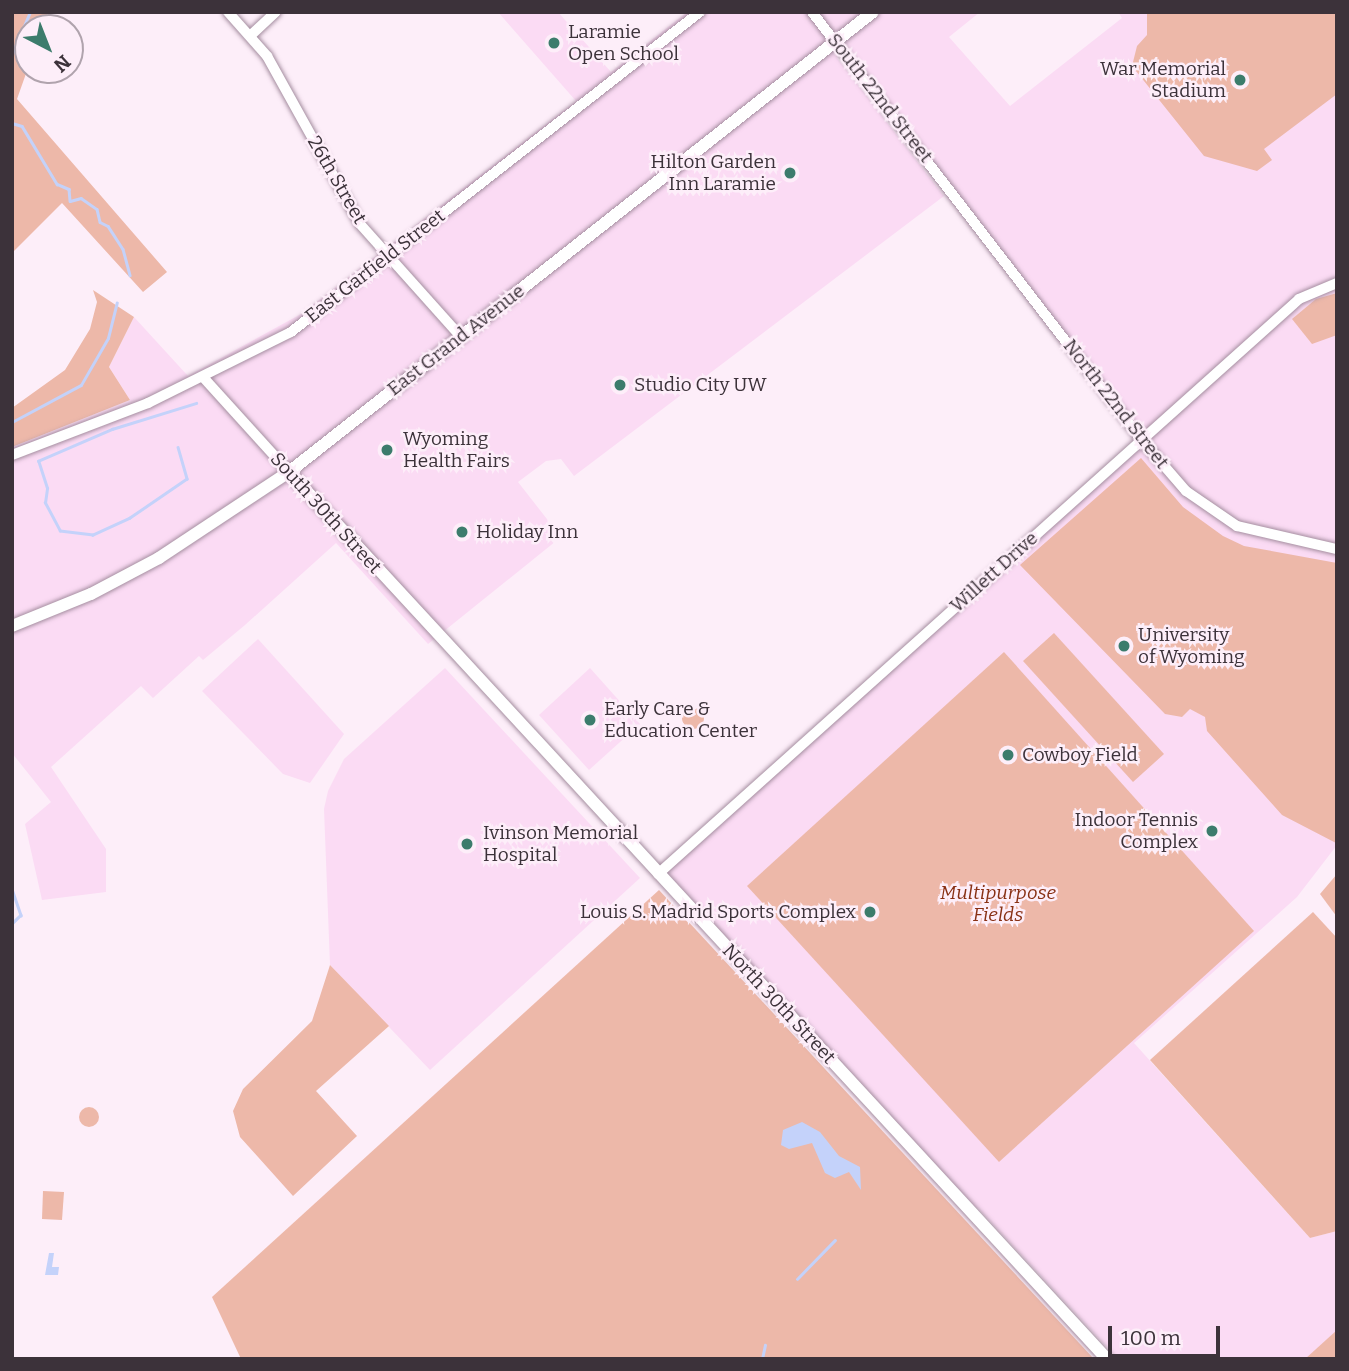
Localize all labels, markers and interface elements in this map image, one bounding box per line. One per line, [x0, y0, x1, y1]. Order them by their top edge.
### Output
north arrow [14, 14, 84, 84]
place label: Laramie Open School [568, 21, 679, 65]
street label: South 22nd Street [823, 29, 937, 167]
marker: Laramie Open School [546, 35, 562, 51]
text: N [49, 50, 75, 77]
place label: War Memorial Stadium [1100, 58, 1226, 102]
marker: War Memorial Stadium [1232, 72, 1248, 88]
street label: 26th Street [303, 132, 371, 228]
place label: Hilton Garden Inn Laramie [651, 151, 776, 195]
marker: Hilton Garden Inn Laramie [782, 165, 798, 181]
street label: East Garfield Street [301, 204, 449, 328]
street label: East Grand Avenue [383, 279, 529, 401]
street label: North 22nd Street [1058, 335, 1174, 473]
place label: Studio City UW [634, 374, 767, 396]
marker: Studio City UW [612, 377, 628, 393]
place label: Wyoming Health Fairs [403, 428, 510, 472]
marker: Wyoming Health Fairs [377, 440, 397, 460]
street label: South 30th Street [266, 448, 386, 578]
place label: Holiday Inn [476, 521, 578, 543]
marker: Holiday Inn [454, 524, 470, 540]
street label: Willett Drive [946, 527, 1042, 617]
place label: University of Wyoming [1138, 624, 1245, 668]
marker: University of Wyoming [1116, 638, 1132, 654]
place label: Early Care & Education Center [604, 698, 757, 742]
marker: Early Care & Education Center [582, 712, 598, 728]
place label: Cowboy Field [1022, 744, 1138, 766]
marker: Cowboy Field [1000, 747, 1016, 763]
place label: Indoor Tennis Complex [1075, 809, 1198, 853]
place label: Ivinson Memorial Hospital [483, 822, 638, 866]
marker: Indoor Tennis Complex [1204, 823, 1220, 839]
marker: Ivinson Memorial Hospital [457, 834, 477, 854]
park label: Multipurpose Fields [940, 882, 1056, 926]
place label: Louis S. Madrid Sports Complex [580, 901, 856, 923]
marker: Louis S. Madrid Sports Complex [862, 904, 878, 920]
street label: North 30th Street [718, 939, 840, 1069]
scale bar [1111, 1312, 1223, 1356]
text: 100 m [1121, 1325, 1181, 1351]

